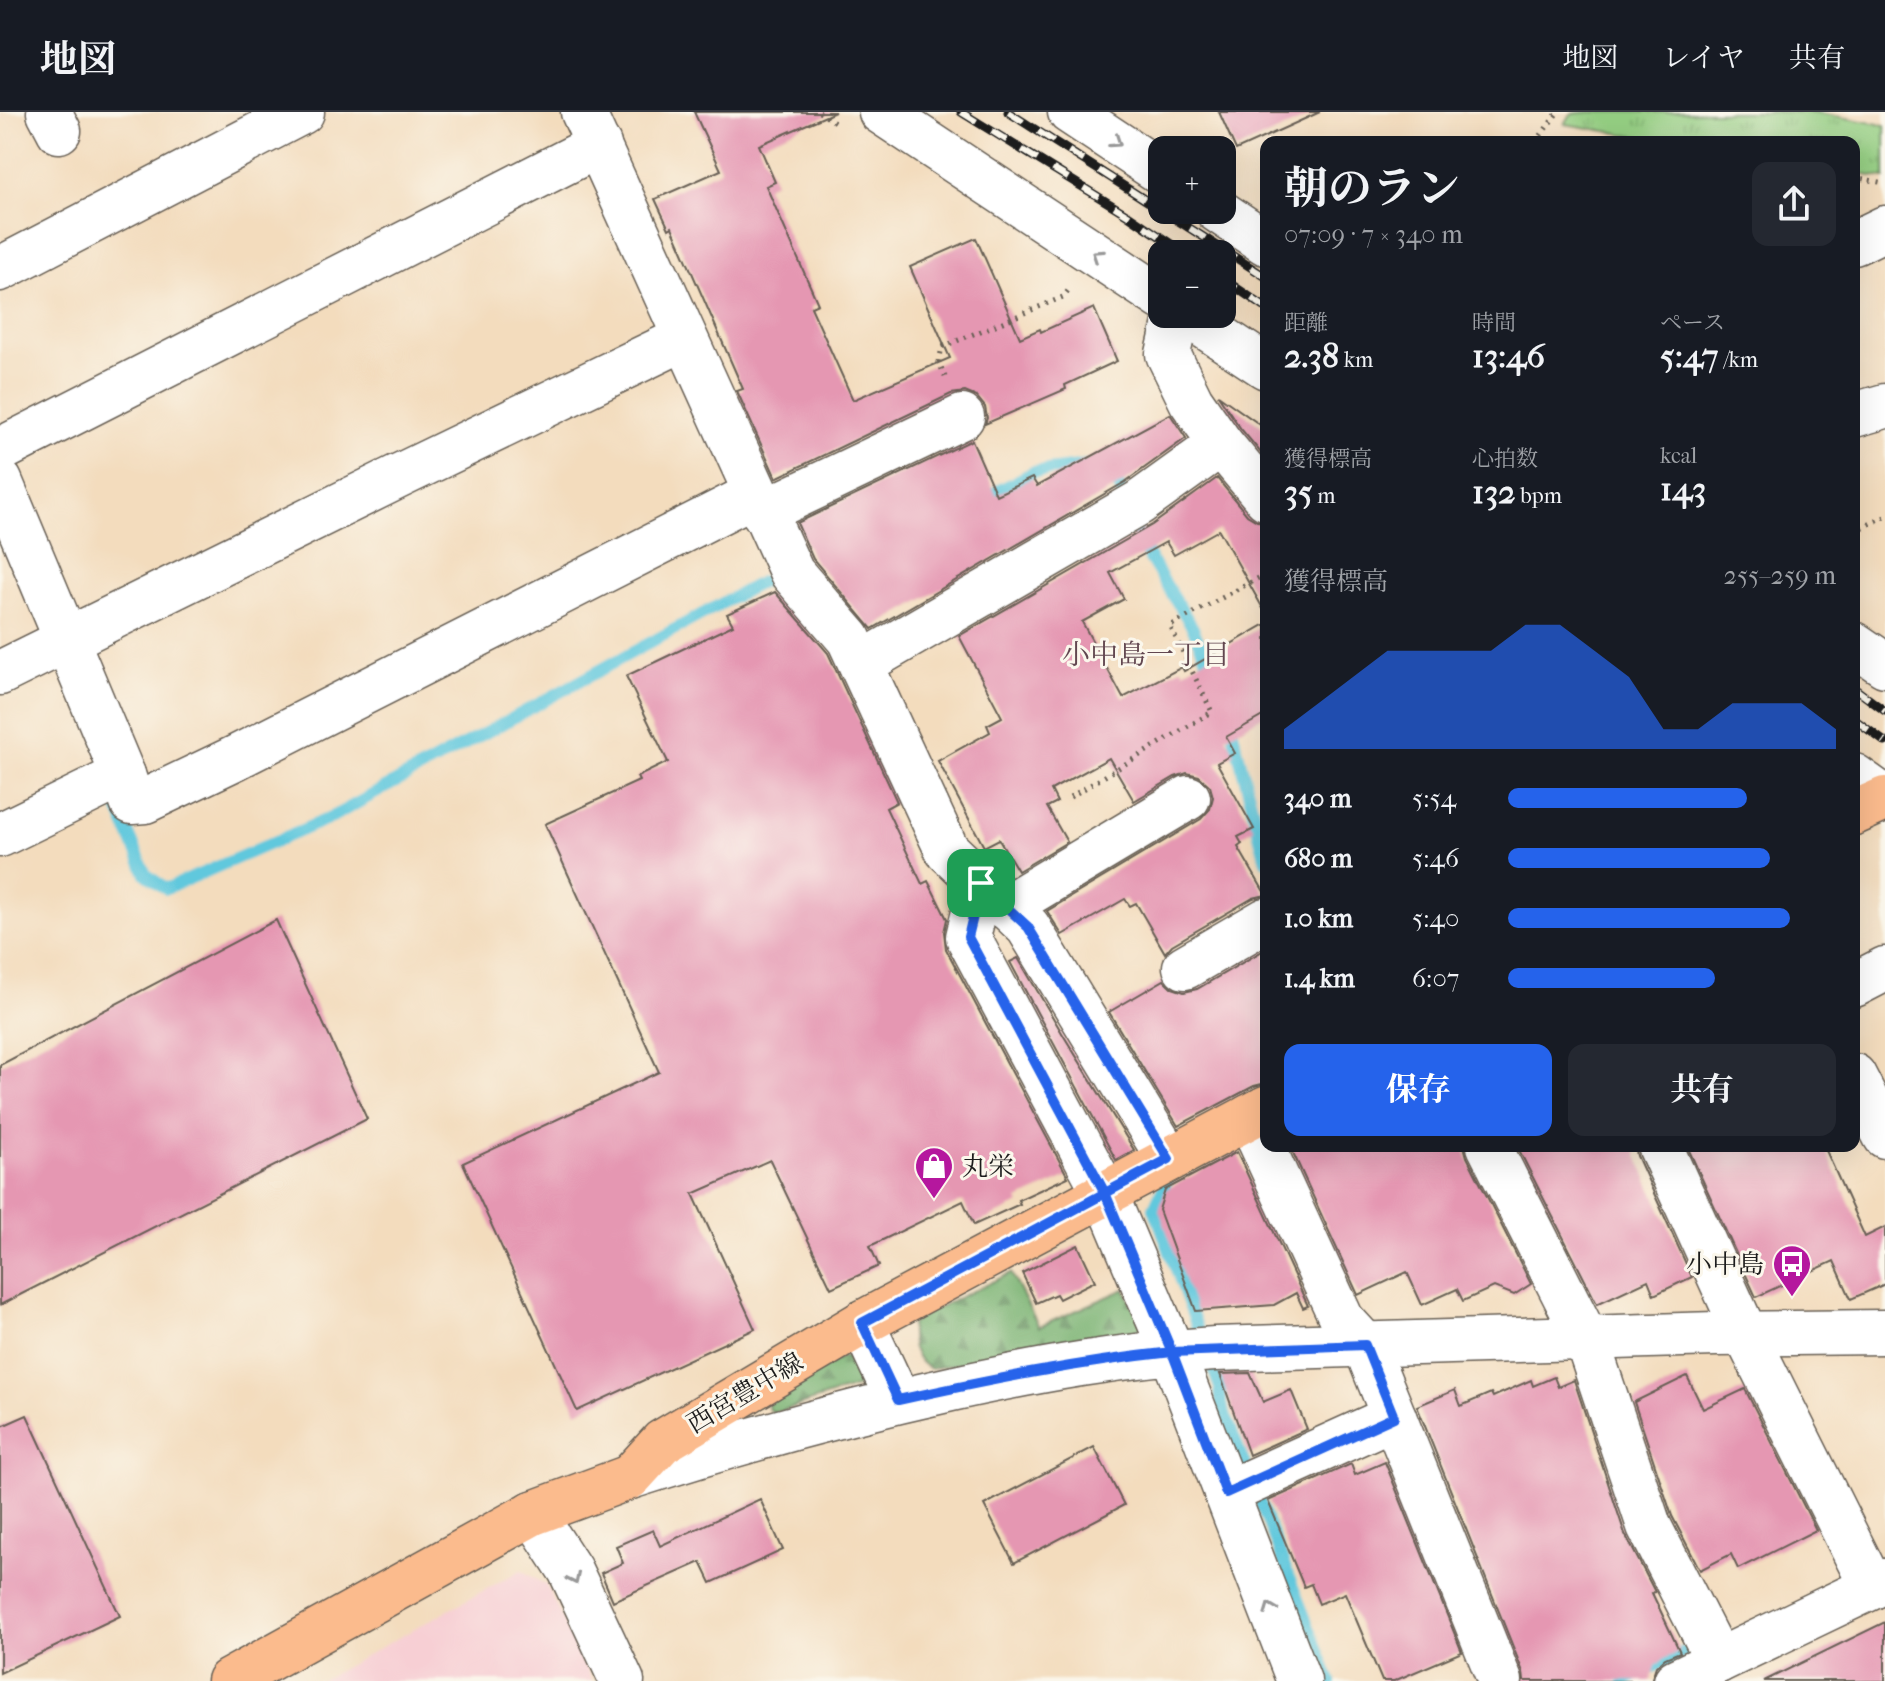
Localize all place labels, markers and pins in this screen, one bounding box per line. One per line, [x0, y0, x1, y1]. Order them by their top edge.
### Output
pin [947, 849, 1015, 917]
shop icon: 丸栄 [913, 1145, 955, 1200]
place label: 丸栄 [962, 1151, 1014, 1182]
bus stop icon: 小中島 [1771, 1243, 1813, 1298]
place label: 小中島 [1686, 1249, 1764, 1280]

